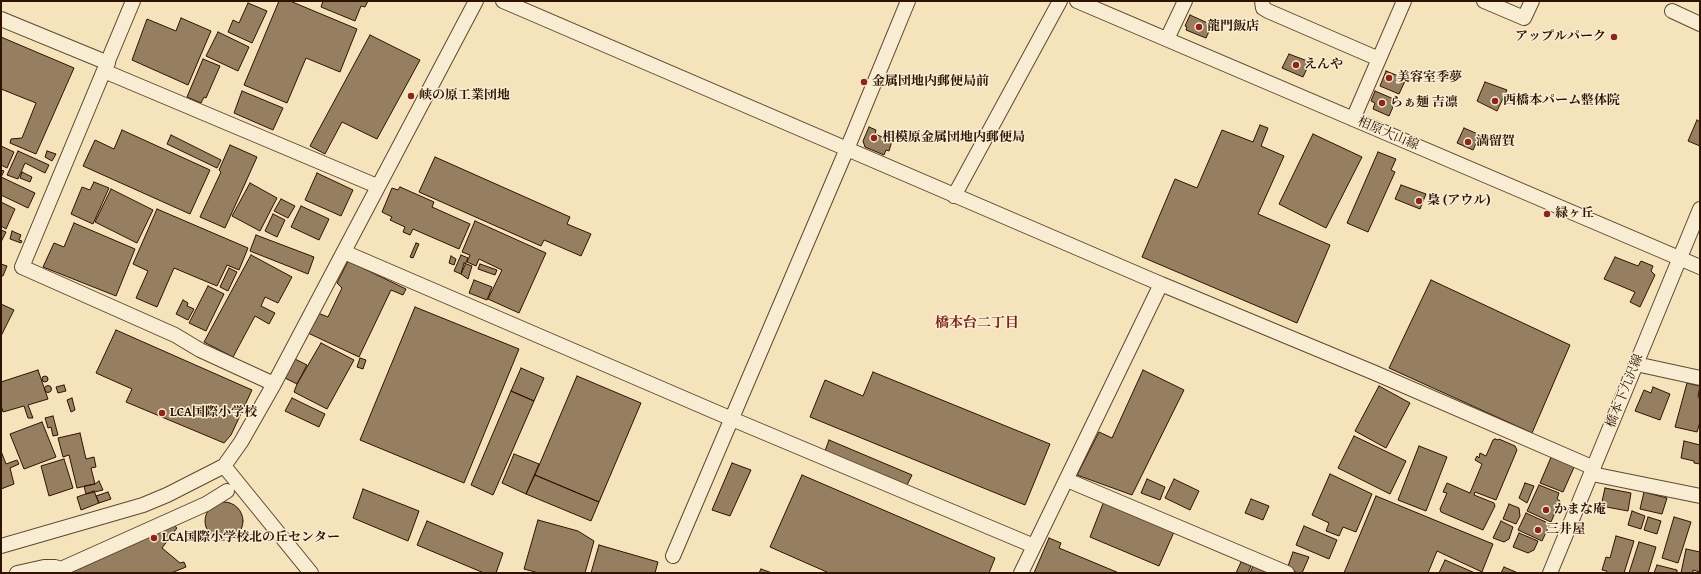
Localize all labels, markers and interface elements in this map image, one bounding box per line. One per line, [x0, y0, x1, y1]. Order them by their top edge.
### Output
place label: 龍門飯店 [1207, 19, 1259, 35]
marker: 龍門飯店 [1194, 22, 1204, 32]
place label: アップルパーク [1515, 29, 1606, 45]
marker: アップルパーク [1609, 32, 1619, 42]
place label: えんや [1304, 57, 1343, 73]
marker: えんや [1291, 60, 1301, 70]
place label: 美容室季夢 [1397, 70, 1462, 86]
marker: 美容室季夢 [1384, 73, 1394, 83]
place label: 金属団地内郵便局前 [872, 74, 989, 90]
marker: 金属団地内郵便局前 [859, 77, 869, 87]
place label: 峡の原工業団地 [419, 88, 510, 104]
marker: 峡の原工業団地 [406, 91, 416, 101]
place label: 西橋本パーム整体院 [1503, 93, 1620, 109]
place label: らぁ麺 吉凛 [1390, 95, 1458, 111]
marker: 西橋本パーム整体院 [1490, 96, 1500, 106]
marker: らぁ麺 吉凛 [1377, 98, 1387, 108]
street label: 相原大山線 [1355, 114, 1421, 154]
place label: 相模原金属団地内郵便局 [882, 130, 1025, 146]
marker: 相模原金属団地内郵便局 [869, 133, 879, 143]
place label: 満留賀 [1476, 134, 1515, 150]
marker: 満留賀 [1463, 137, 1473, 147]
place label: 梟 (アウル) [1427, 193, 1491, 209]
marker: 梟 (アウル) [1414, 196, 1424, 206]
place label: 緑ヶ丘 [1555, 206, 1594, 222]
marker: 緑ヶ丘 [1542, 209, 1552, 219]
district label: 橋本台二丁目 [935, 315, 1019, 331]
street label: 橋本下九沢線 [1603, 352, 1647, 430]
place label: LCA国際小学校 [170, 405, 257, 421]
marker: LCA国際小学校 [157, 408, 167, 418]
place label: かまな庵 [1554, 502, 1606, 518]
marker: かまな庵 [1541, 505, 1551, 515]
place label: 三井屋 [1546, 522, 1585, 538]
marker: 三井屋 [1533, 525, 1543, 535]
place label: LCA国際小学校北の丘センター [162, 530, 340, 546]
marker: LCA国際小学校北の丘センター [149, 533, 159, 543]

